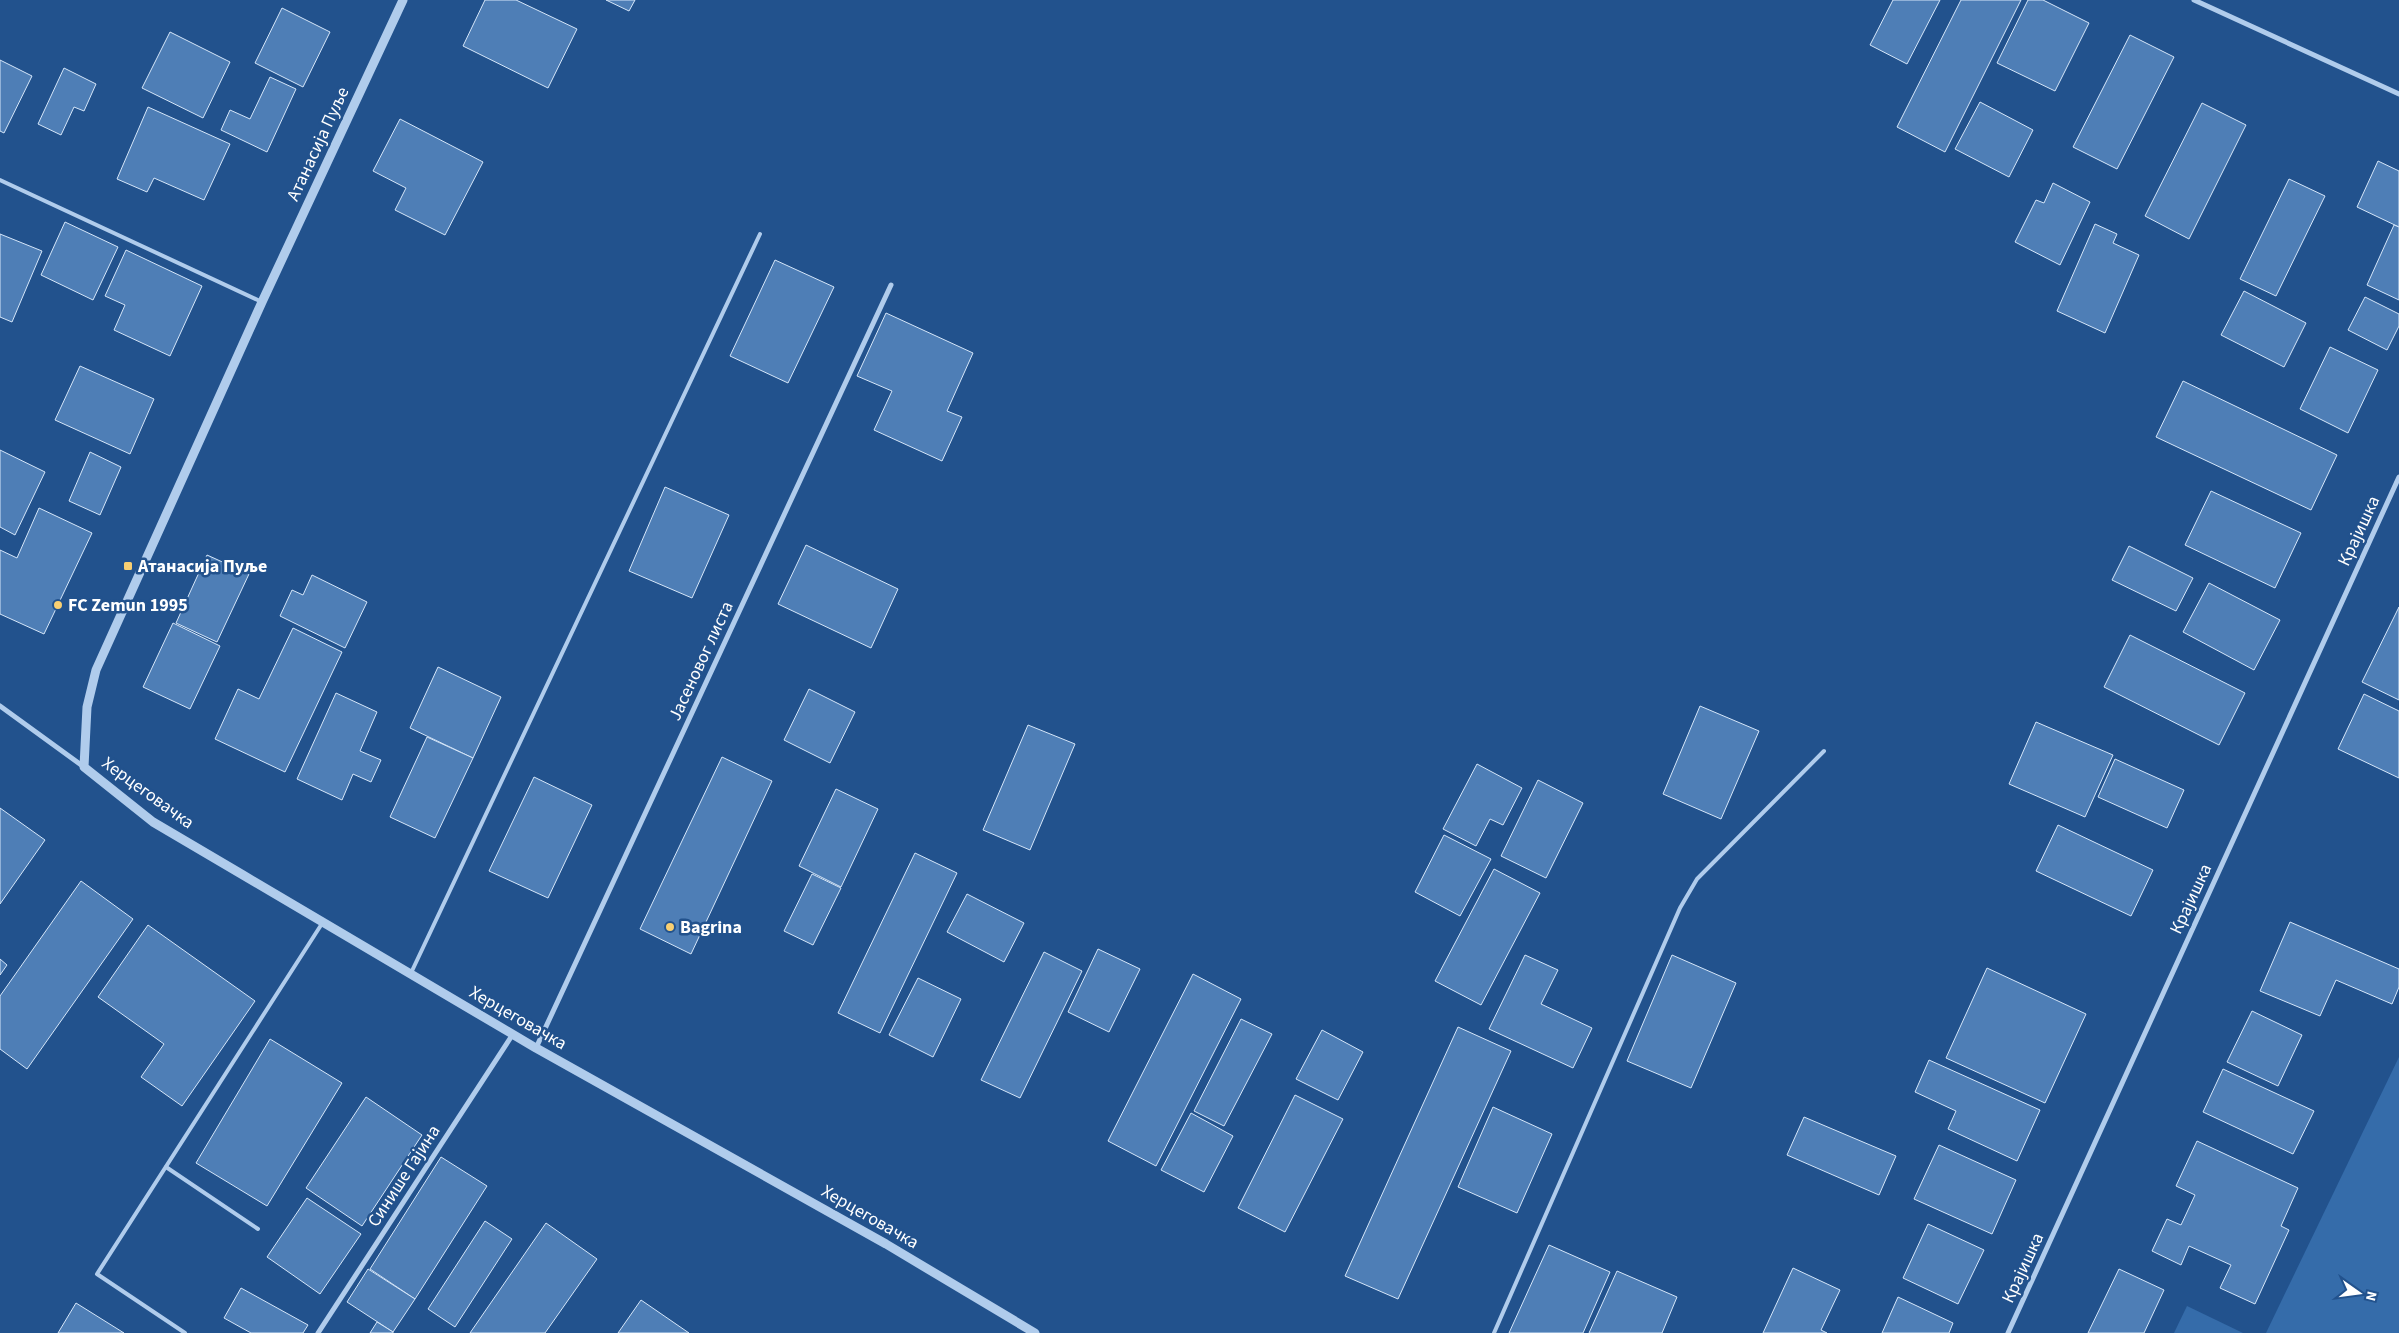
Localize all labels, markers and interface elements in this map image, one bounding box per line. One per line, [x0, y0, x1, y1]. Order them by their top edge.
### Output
street label: Атанасија Пуље [281, 83, 355, 205]
street label: Крајишка [2332, 492, 2386, 570]
place label: Атанасија Пуље [137, 554, 267, 579]
marker: Атанасија Пуље [122, 560, 134, 572]
place label: FC Zemun 1995 [68, 593, 188, 618]
street label: Јасеновог листа [662, 597, 740, 725]
marker: FC Zemun 1995 [52, 599, 64, 611]
street label: Херцеговачка [97, 751, 199, 835]
street label: Крајишка [2164, 860, 2218, 938]
place label: Bagrina [680, 915, 742, 940]
marker: Bagrina [664, 921, 676, 933]
street label: Херцеговачка [465, 980, 571, 1056]
street label: Синише Гајина [362, 1120, 446, 1232]
street label: Херцеговачка [817, 1179, 923, 1255]
street label: Крајишка [1996, 1229, 2050, 1307]
north arrow [2334, 1268, 2384, 1318]
text: N [2360, 1289, 2381, 1303]

